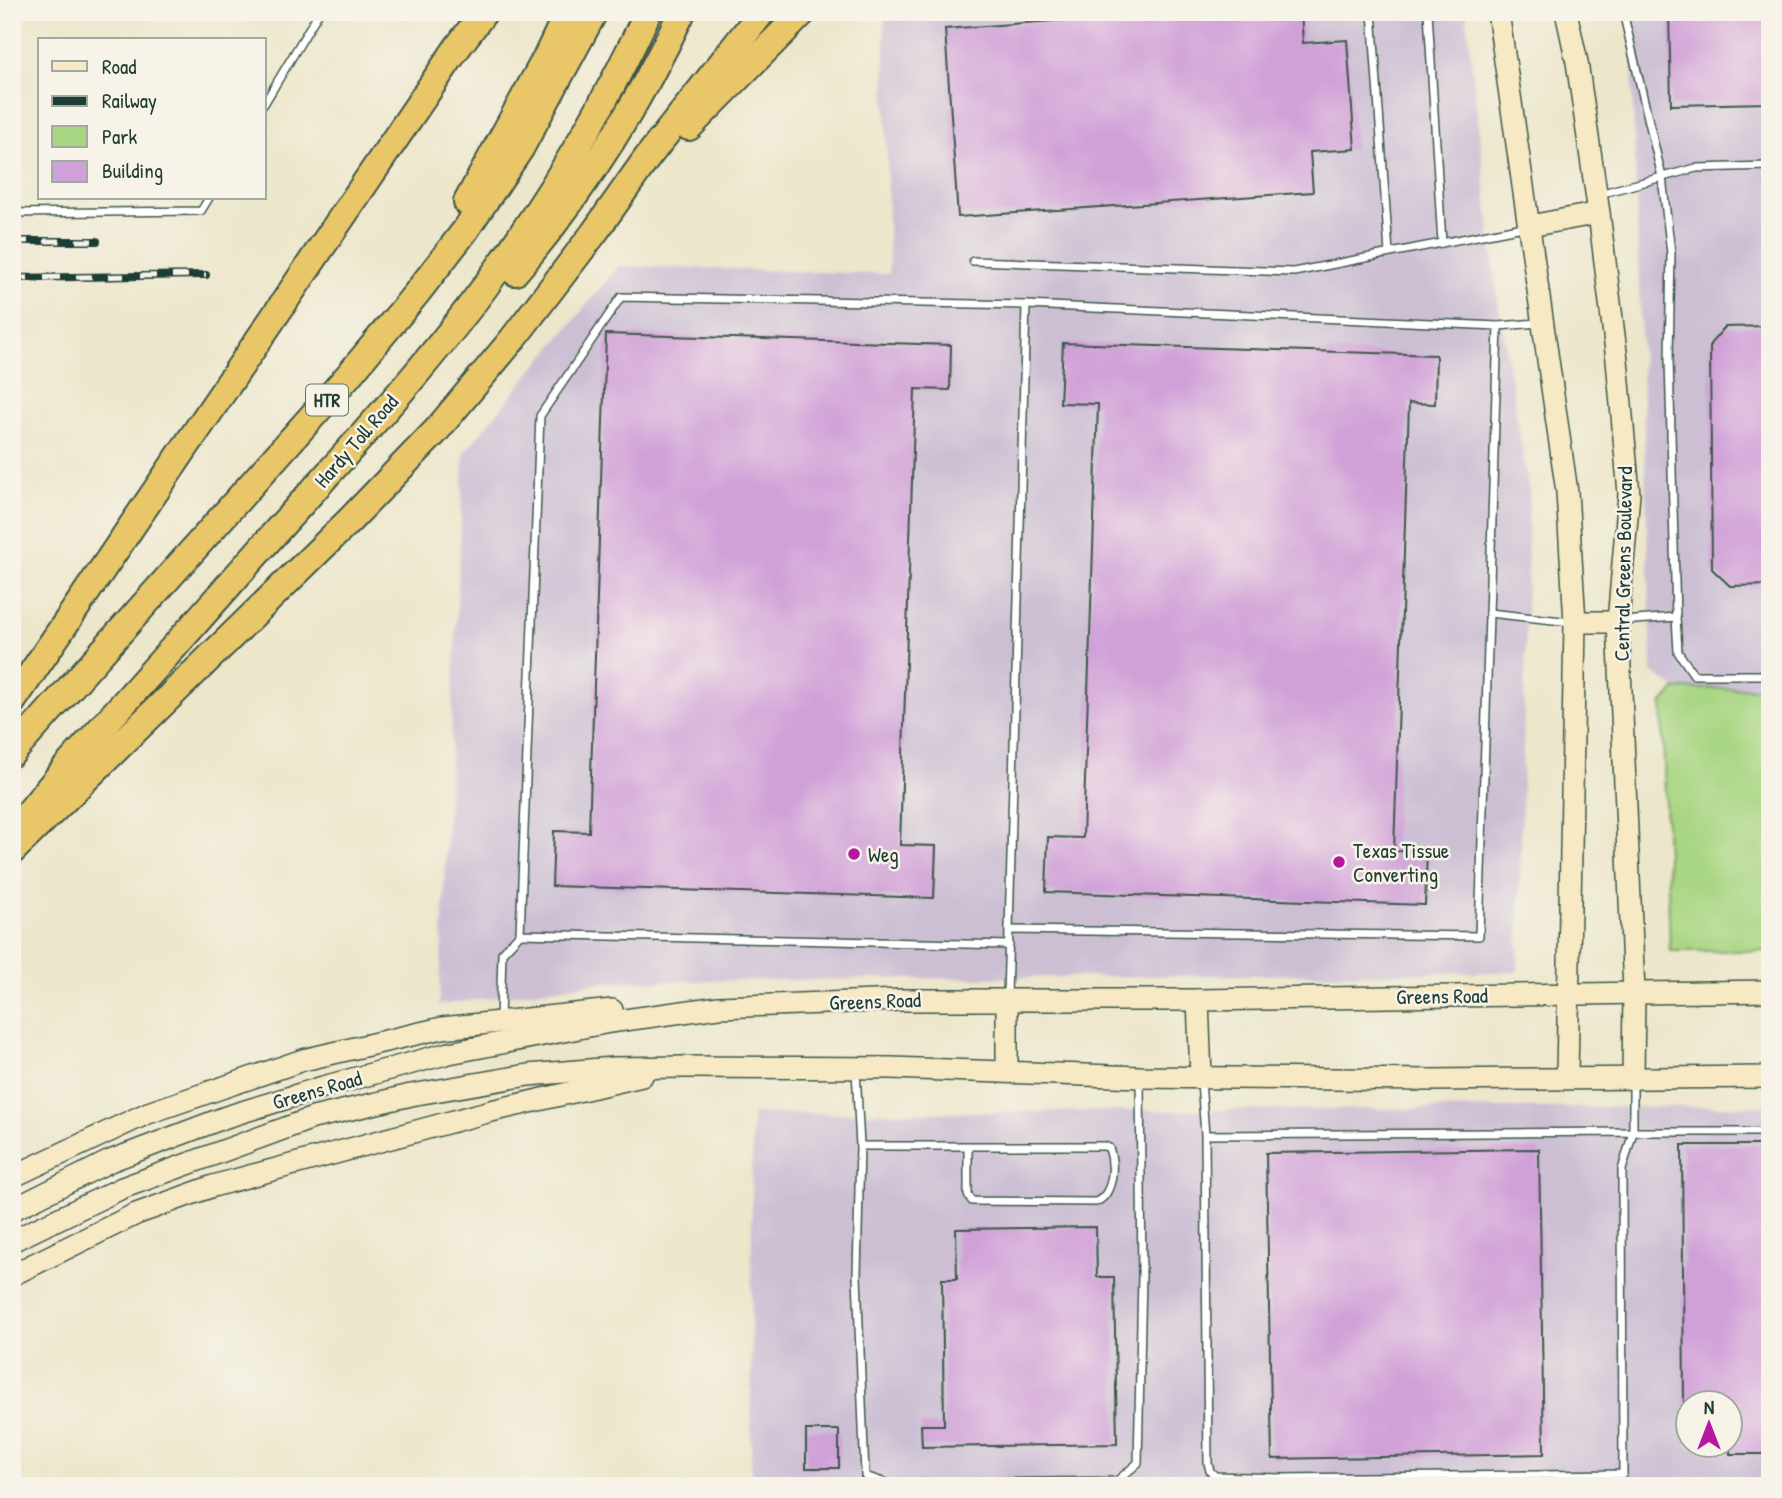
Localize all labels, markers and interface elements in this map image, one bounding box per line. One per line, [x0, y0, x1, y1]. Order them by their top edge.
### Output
legend [38, 38, 266, 200]
text: Road [102, 52, 136, 81]
text: Railway [102, 86, 157, 115]
text: Park [102, 122, 137, 151]
text: Building [102, 156, 163, 185]
road number: HTR [306, 384, 348, 416]
street label: Hardy Toll Road [307, 388, 405, 494]
street label: Central Greens Boulevard [1607, 466, 1639, 662]
place label: Texas Tissue Converting [1353, 836, 1449, 889]
place label: Weg [868, 840, 899, 869]
marker: Weg [846, 846, 862, 862]
marker: Texas Tissue Converting [1331, 854, 1347, 870]
street label: Greens Road [1396, 981, 1488, 1011]
street label: Greens Road [829, 985, 921, 1017]
street label: Greens Road [269, 1063, 365, 1117]
north arrow [1674, 1390, 1744, 1460]
text: N [1704, 1394, 1714, 1420]

